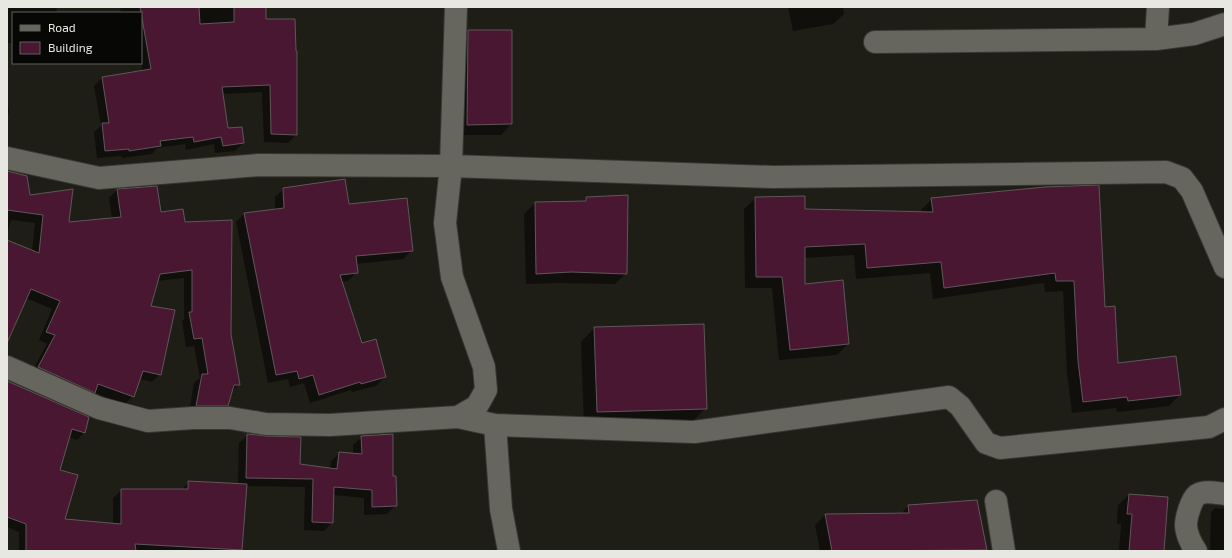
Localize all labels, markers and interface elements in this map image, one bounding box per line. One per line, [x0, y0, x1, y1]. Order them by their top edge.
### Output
legend [12, 12, 142, 64]
text: Road [48, 20, 76, 34]
text: Building [48, 40, 93, 54]

